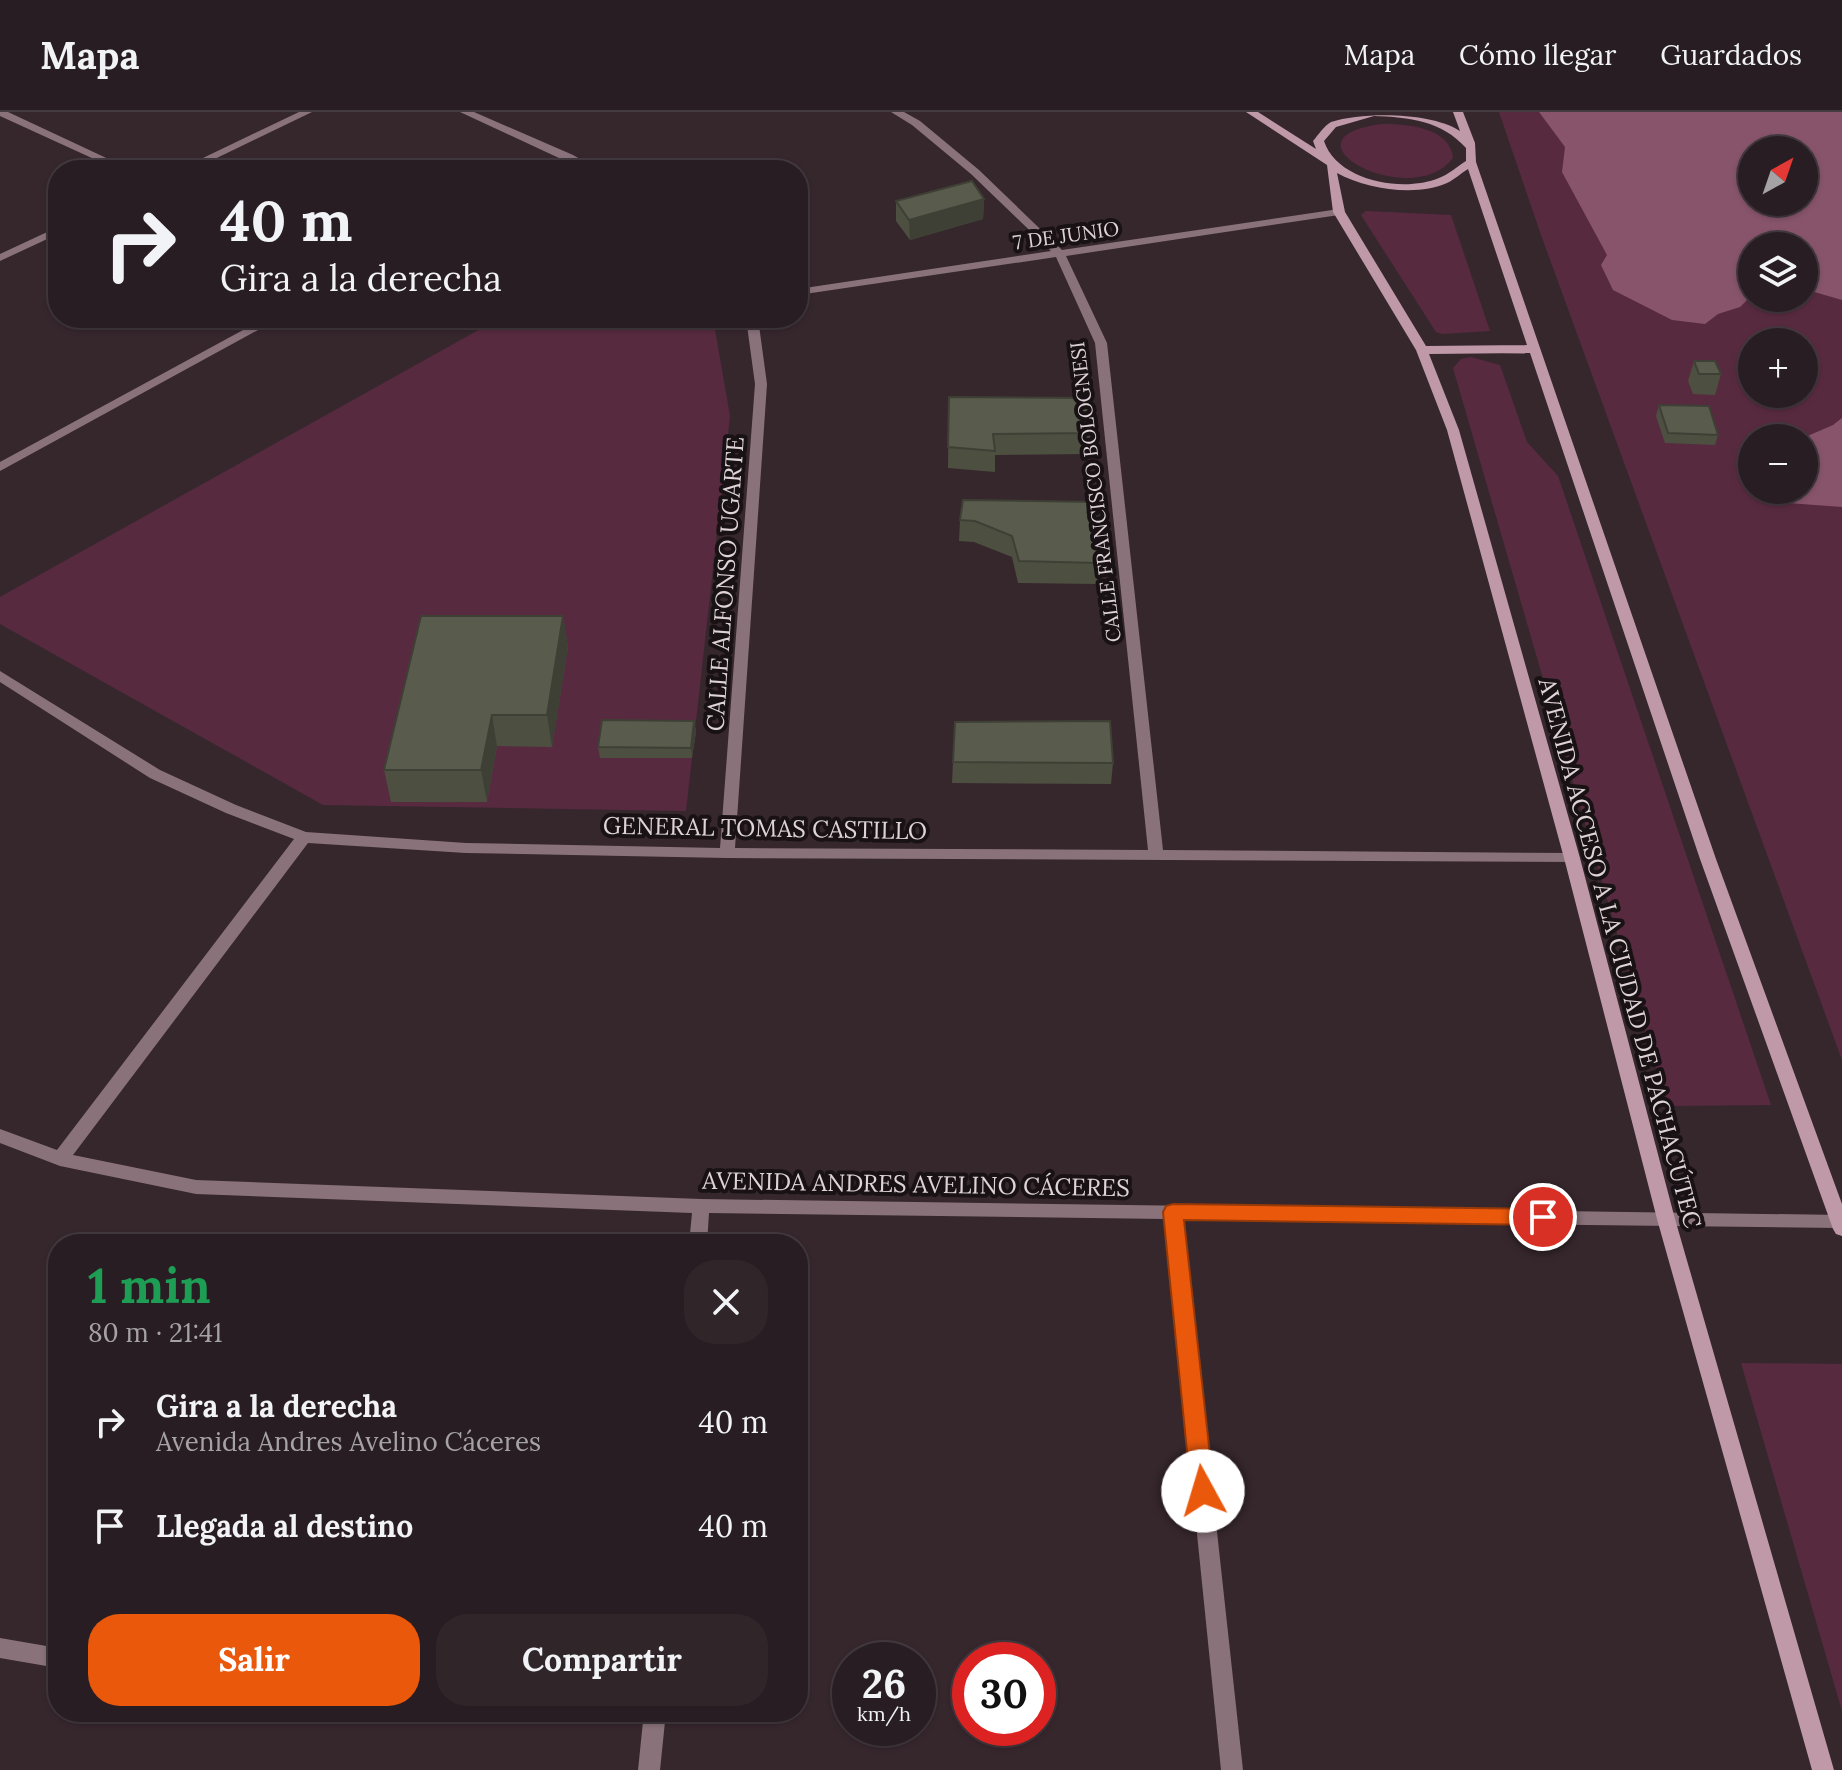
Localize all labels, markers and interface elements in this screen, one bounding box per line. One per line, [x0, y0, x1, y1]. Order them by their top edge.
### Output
text: Mapa [40, 31, 139, 79]
text: Mapa [1344, 37, 1415, 73]
text: Cómo llegar [1459, 37, 1616, 73]
text: Guardados [1660, 37, 1802, 73]
north arrow [1738, 136, 1818, 216]
map controls [1738, 136, 1818, 504]
text: 40 m [220, 185, 353, 256]
icon: right [88, 192, 192, 296]
street label: 7 DE JUNIO [1011, 215, 1121, 255]
button: layers [1738, 232, 1818, 312]
text: Gira a la derecha [220, 255, 502, 301]
button: + [1738, 328, 1818, 408]
street label: CALLE FRANCISCO BOLOGNESI [1064, 340, 1126, 644]
button: − [1738, 424, 1818, 504]
street label: CALLE ALFONSO UGARTE [699, 436, 751, 732]
street label: AVENIDA ACCESO A LA CIUDAD DE PACHACÚTEC [1531, 673, 1709, 1232]
street label: GENERAL TOMAS CASTILLO [603, 810, 927, 846]
street label: AVENIDA ANDRES AVELINO CÁCERES [701, 1165, 1130, 1203]
pin [1509, 1183, 1577, 1251]
icon: arrive [1521, 1195, 1565, 1239]
text: 1 min [88, 1255, 211, 1316]
button: close [684, 1260, 768, 1344]
text: 80 m · 21:41 [88, 1316, 223, 1349]
text: Gira a la derecha [156, 1387, 397, 1425]
icon: right [88, 1400, 132, 1444]
text: 40 m [698, 1403, 768, 1441]
text: Avenida Andres Avelino Cáceres [156, 1425, 541, 1458]
position arrow [1161, 1449, 1245, 1533]
icon: arrive [88, 1504, 132, 1548]
text: Llegada al destino [156, 1507, 413, 1545]
text: 40 m [698, 1507, 768, 1545]
button: Salir [88, 1614, 420, 1706]
button: Compartir [436, 1614, 768, 1706]
speed limit sign: 30 [952, 1642, 1056, 1746]
text: 26 [862, 1658, 906, 1709]
text: km/h [857, 1701, 911, 1726]

